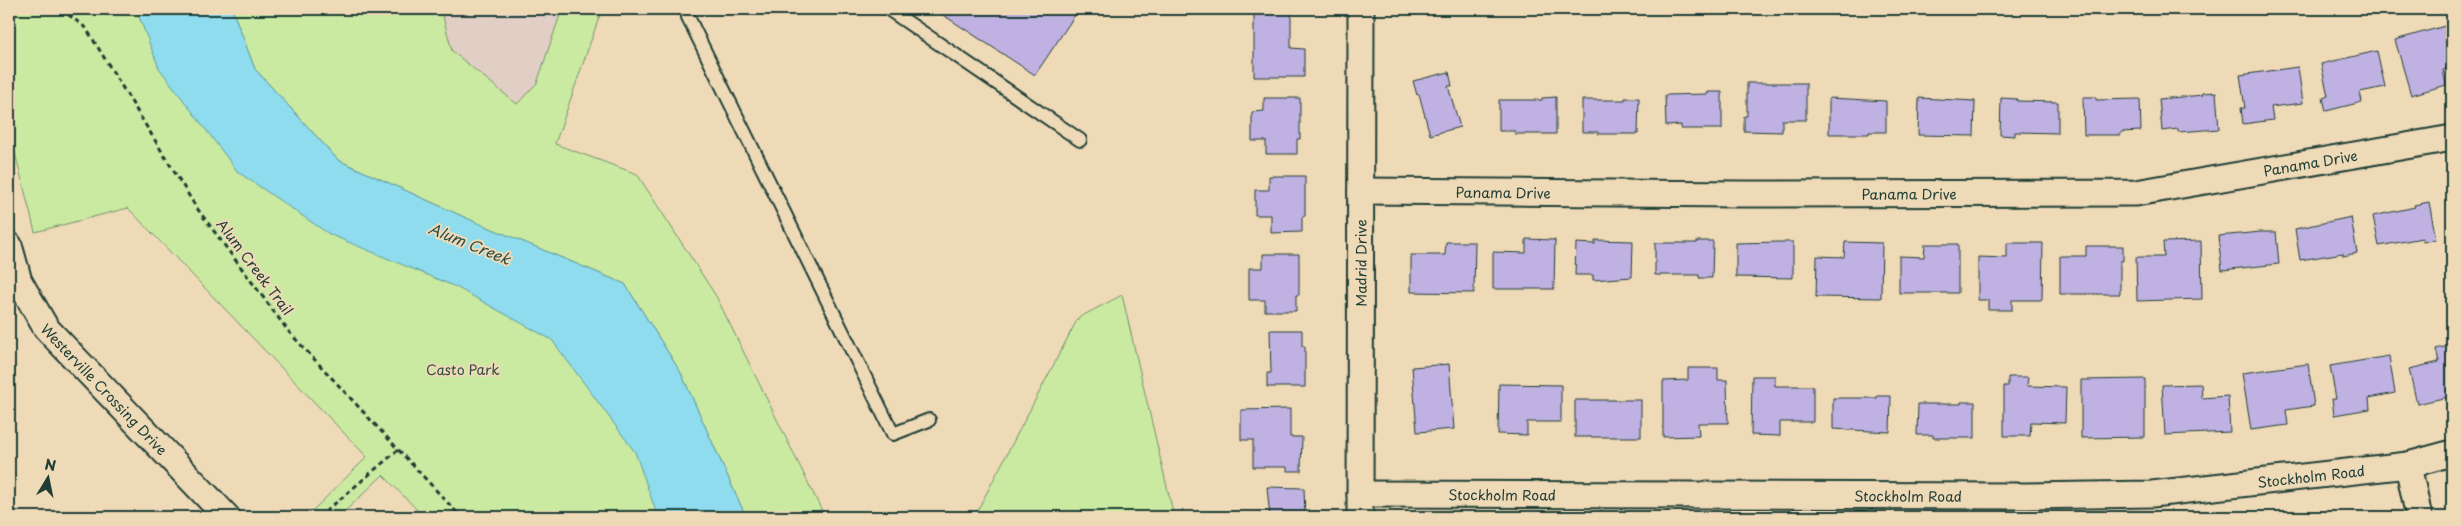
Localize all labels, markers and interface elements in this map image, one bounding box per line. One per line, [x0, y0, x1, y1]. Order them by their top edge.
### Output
street label: Panama Drive [2262, 144, 2359, 181]
street label: Panama Drive [1455, 181, 1551, 203]
street label: Panama Drive [1861, 183, 1957, 204]
street label: Alum Creek Trail [212, 215, 298, 319]
water label: Alum Creek [426, 216, 515, 270]
street label: Madrid Drive [1350, 219, 1371, 307]
street label: Westerville Crossing Drive [36, 319, 173, 459]
park label: Casto Park [426, 359, 500, 380]
text: N [43, 453, 58, 476]
north arrow [22, 454, 72, 504]
street label: Stockholm Road [2256, 459, 2366, 493]
street label: Stockholm Road [1448, 484, 1556, 505]
street label: Stockholm Road [1854, 485, 1962, 506]

